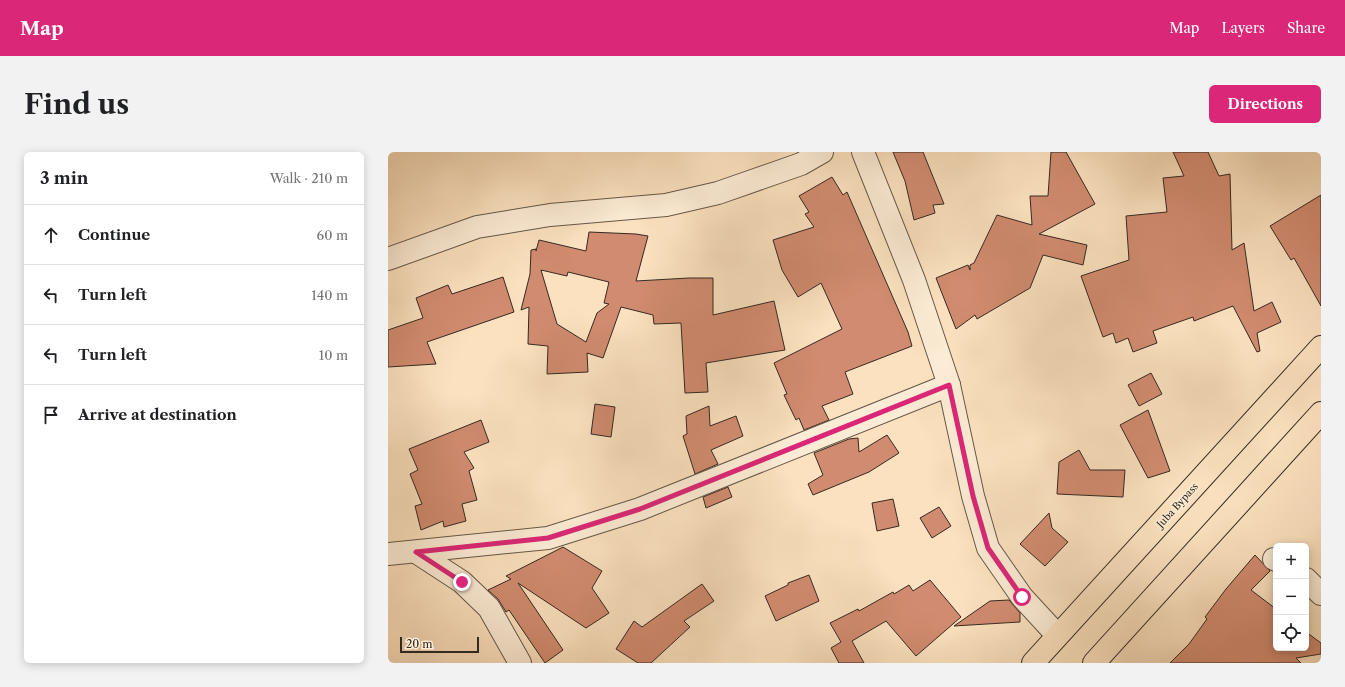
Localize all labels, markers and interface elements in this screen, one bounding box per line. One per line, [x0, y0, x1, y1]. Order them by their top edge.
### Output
text: Map [20, 17, 64, 40]
text: Map [1169, 19, 1199, 37]
text: Layers [1221, 19, 1265, 37]
text: Share [1287, 19, 1325, 37]
button: Directions [1209, 85, 1321, 123]
text: Find us [24, 87, 129, 121]
text: 3 min [40, 168, 89, 188]
text: Walk · 210 m [270, 170, 348, 186]
icon: ahead [40, 224, 62, 246]
text: Continue [78, 225, 150, 244]
text: 60 m [317, 227, 348, 243]
icon: left [40, 284, 62, 306]
text: Turn left [78, 285, 147, 304]
text: 140 m [311, 287, 348, 303]
icon: left [40, 344, 62, 366]
text: Turn left [78, 345, 147, 364]
text: 10 m [319, 347, 348, 363]
icon: arrive [40, 404, 62, 426]
text: Arrive at destination [78, 405, 237, 424]
street label: Juba Bypass [1152, 480, 1201, 532]
map controls [1273, 543, 1309, 651]
button: + [1273, 543, 1309, 579]
route end [453, 573, 471, 591]
button: − [1273, 579, 1309, 615]
route start [1013, 588, 1031, 606]
button: locate [1273, 615, 1309, 651]
scale bar [400, 635, 479, 654]
text: 20 m [406, 637, 432, 651]

